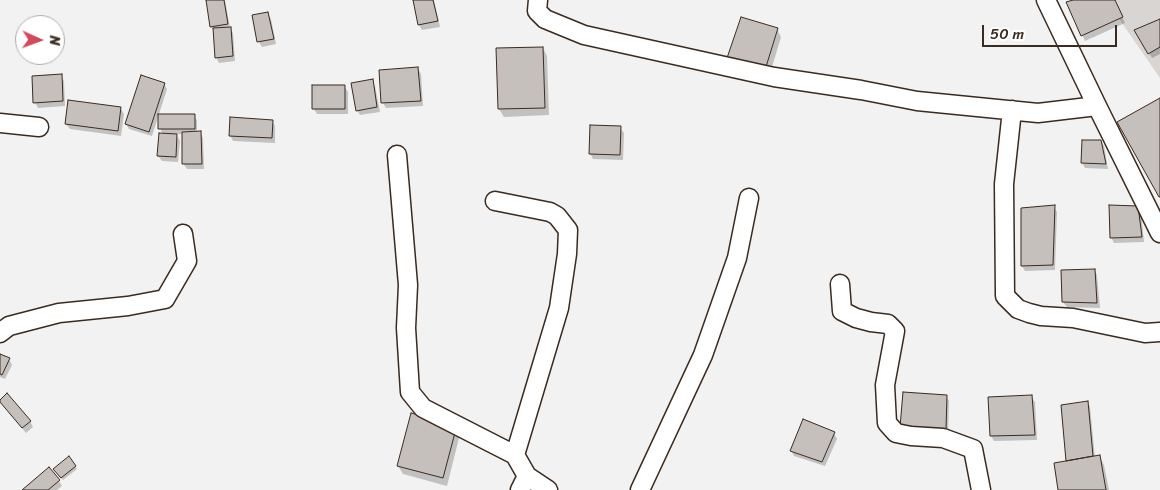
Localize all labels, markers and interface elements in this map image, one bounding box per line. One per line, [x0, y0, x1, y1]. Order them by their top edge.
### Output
north arrow [15, 15, 65, 65]
scale bar [985, 15, 1120, 47]
text: 50 m [990, 21, 1024, 47]
text: N [42, 35, 67, 46]

